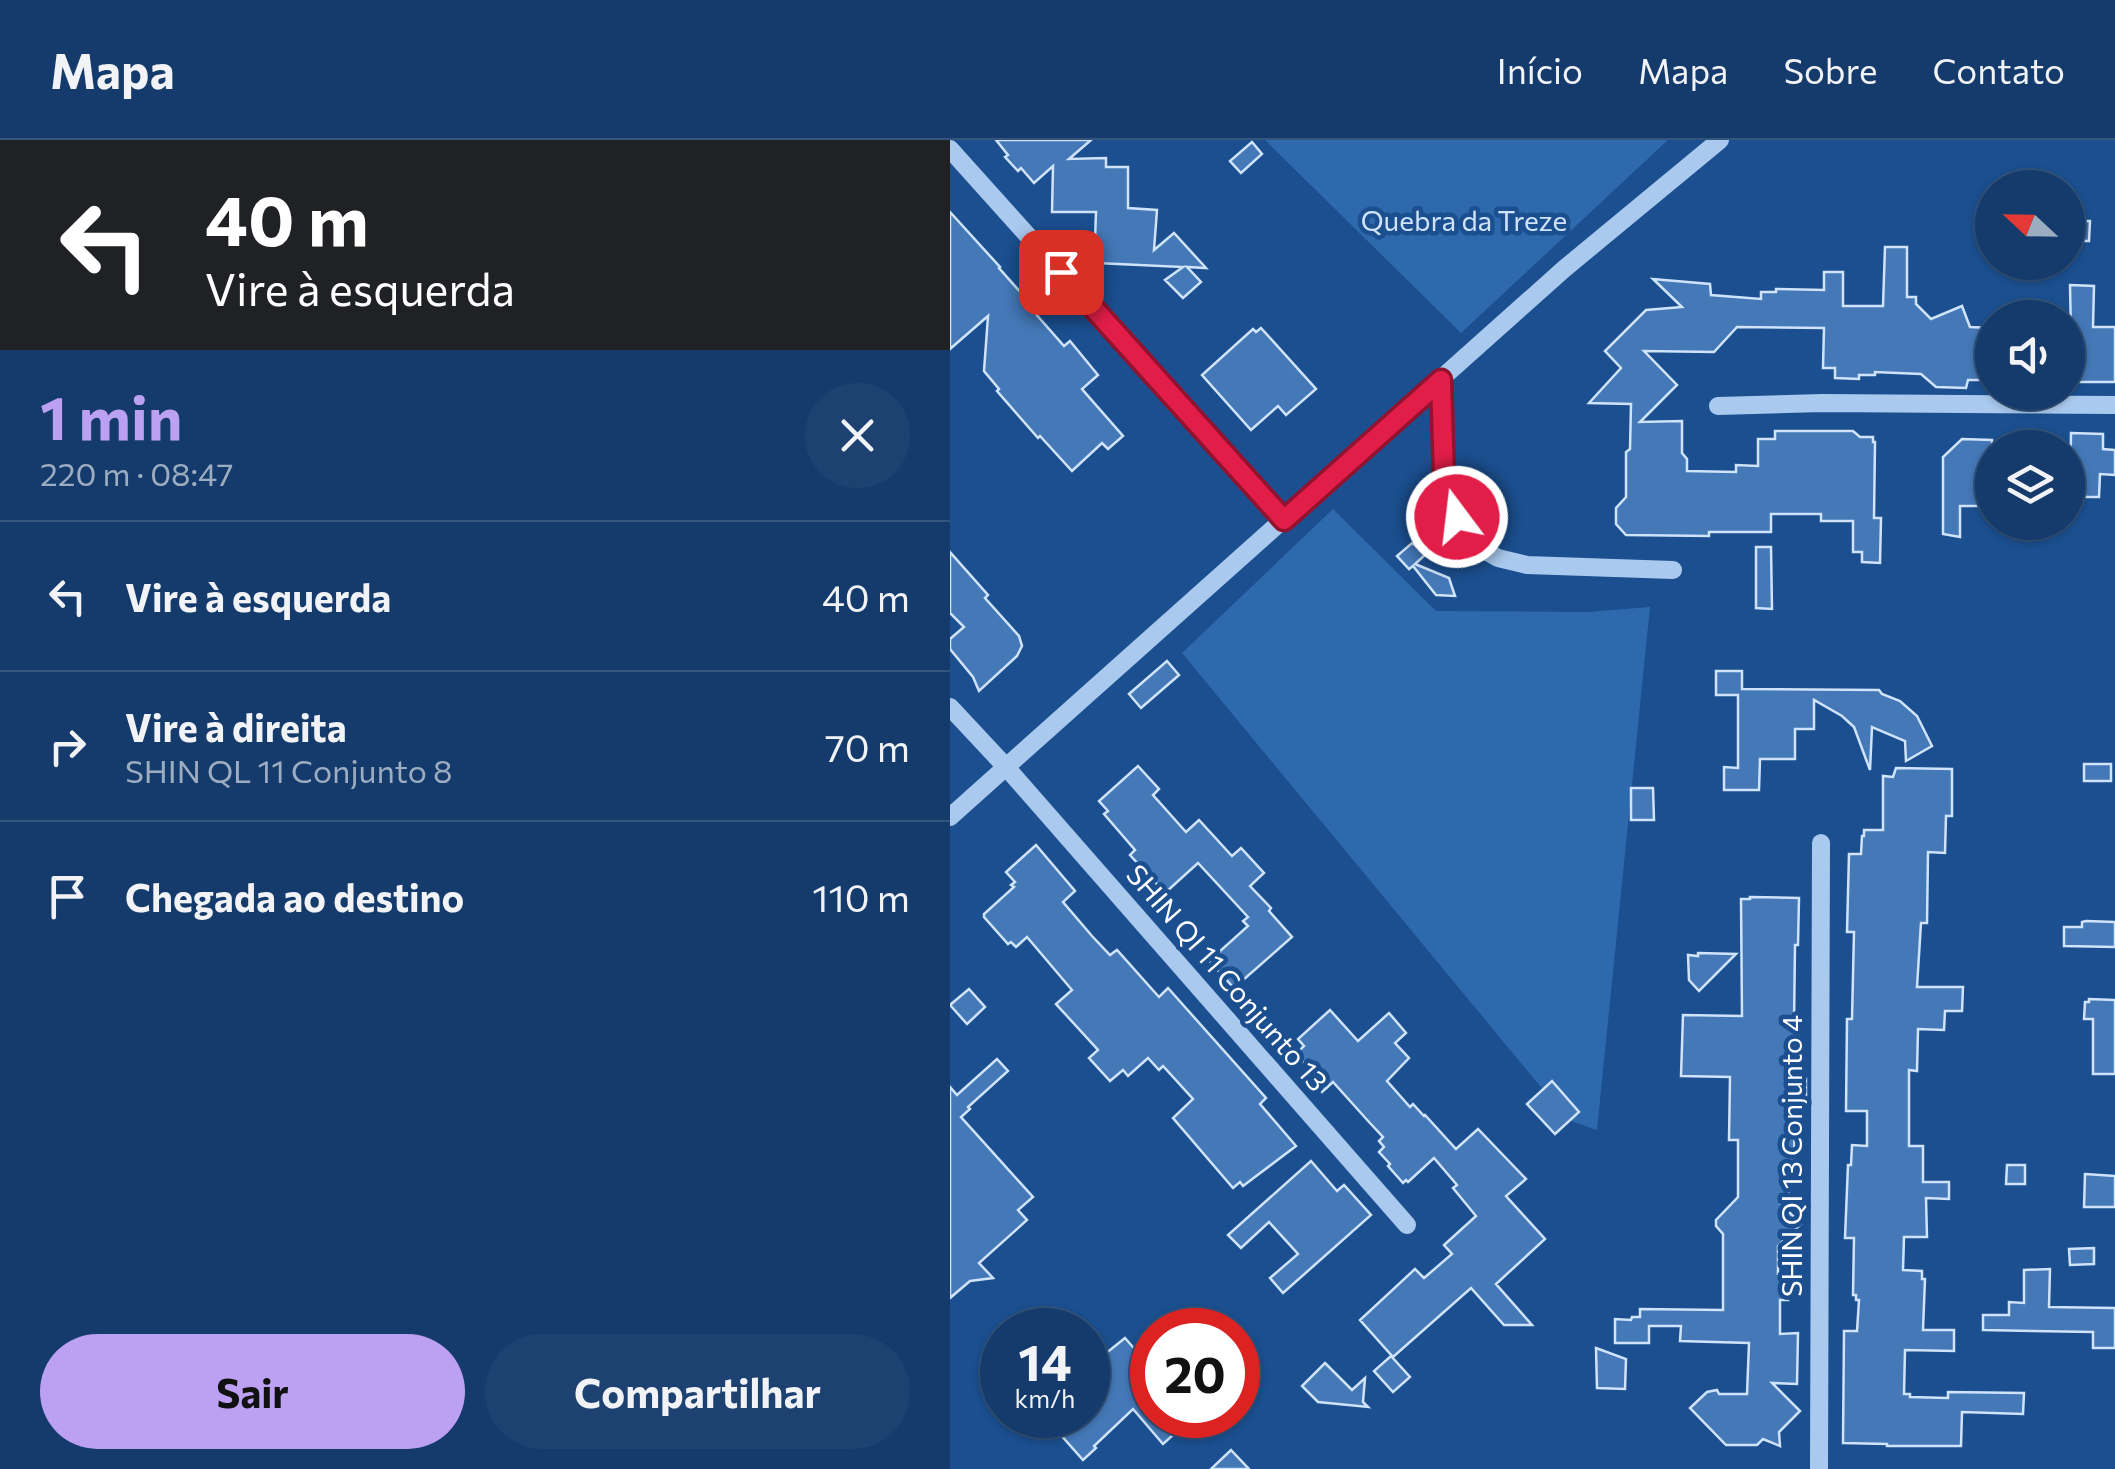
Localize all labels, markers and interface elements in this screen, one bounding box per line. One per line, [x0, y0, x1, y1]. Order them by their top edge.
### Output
text: Mapa [50, 40, 175, 99]
text: Início [1497, 48, 1583, 91]
text: Mapa [1638, 48, 1728, 91]
text: Sobre [1783, 48, 1877, 91]
text: Contato [1932, 48, 2065, 91]
north arrow [1975, 170, 2085, 280]
map controls [1975, 170, 2085, 540]
text: 40 m [205, 175, 369, 260]
icon: left [40, 180, 170, 310]
park label: Quebra da Treze [1361, 203, 1567, 237]
pin [1019, 230, 1104, 315]
icon: arrive [1034, 245, 1089, 300]
text: Vire à esquerda [205, 260, 515, 315]
button: sound [1975, 300, 2085, 410]
text: 1 min [40, 379, 182, 452]
button: close [805, 383, 910, 488]
button: layers [1975, 430, 2085, 540]
text: 220 m · 08:47 [40, 453, 233, 493]
position arrow [1405, 465, 1509, 569]
icon: left [40, 569, 95, 624]
text: Vire à esquerda [125, 573, 391, 620]
text: 40 m [822, 573, 910, 620]
text: Vire à direita [125, 703, 347, 750]
icon: right [40, 719, 95, 774]
text: 70 m [825, 723, 910, 770]
text: SHIN QL 11 Conjunto 8 [125, 750, 452, 790]
street label: SHIN QI 11 Conjunto 13 [1120, 857, 1335, 1098]
icon: arrive [40, 869, 95, 924]
text: Chegada ao destino [125, 873, 464, 920]
text: 110 m [812, 873, 910, 920]
street label: SHIN QI 13 Conjunto 4 [1774, 1015, 1808, 1297]
speed limit sign: 20 [1130, 1308, 1260, 1438]
text: 14 [1018, 1330, 1072, 1391]
button: Sair [40, 1334, 465, 1449]
button: Compartilhar [485, 1334, 910, 1449]
text: km/h [1015, 1383, 1075, 1413]

